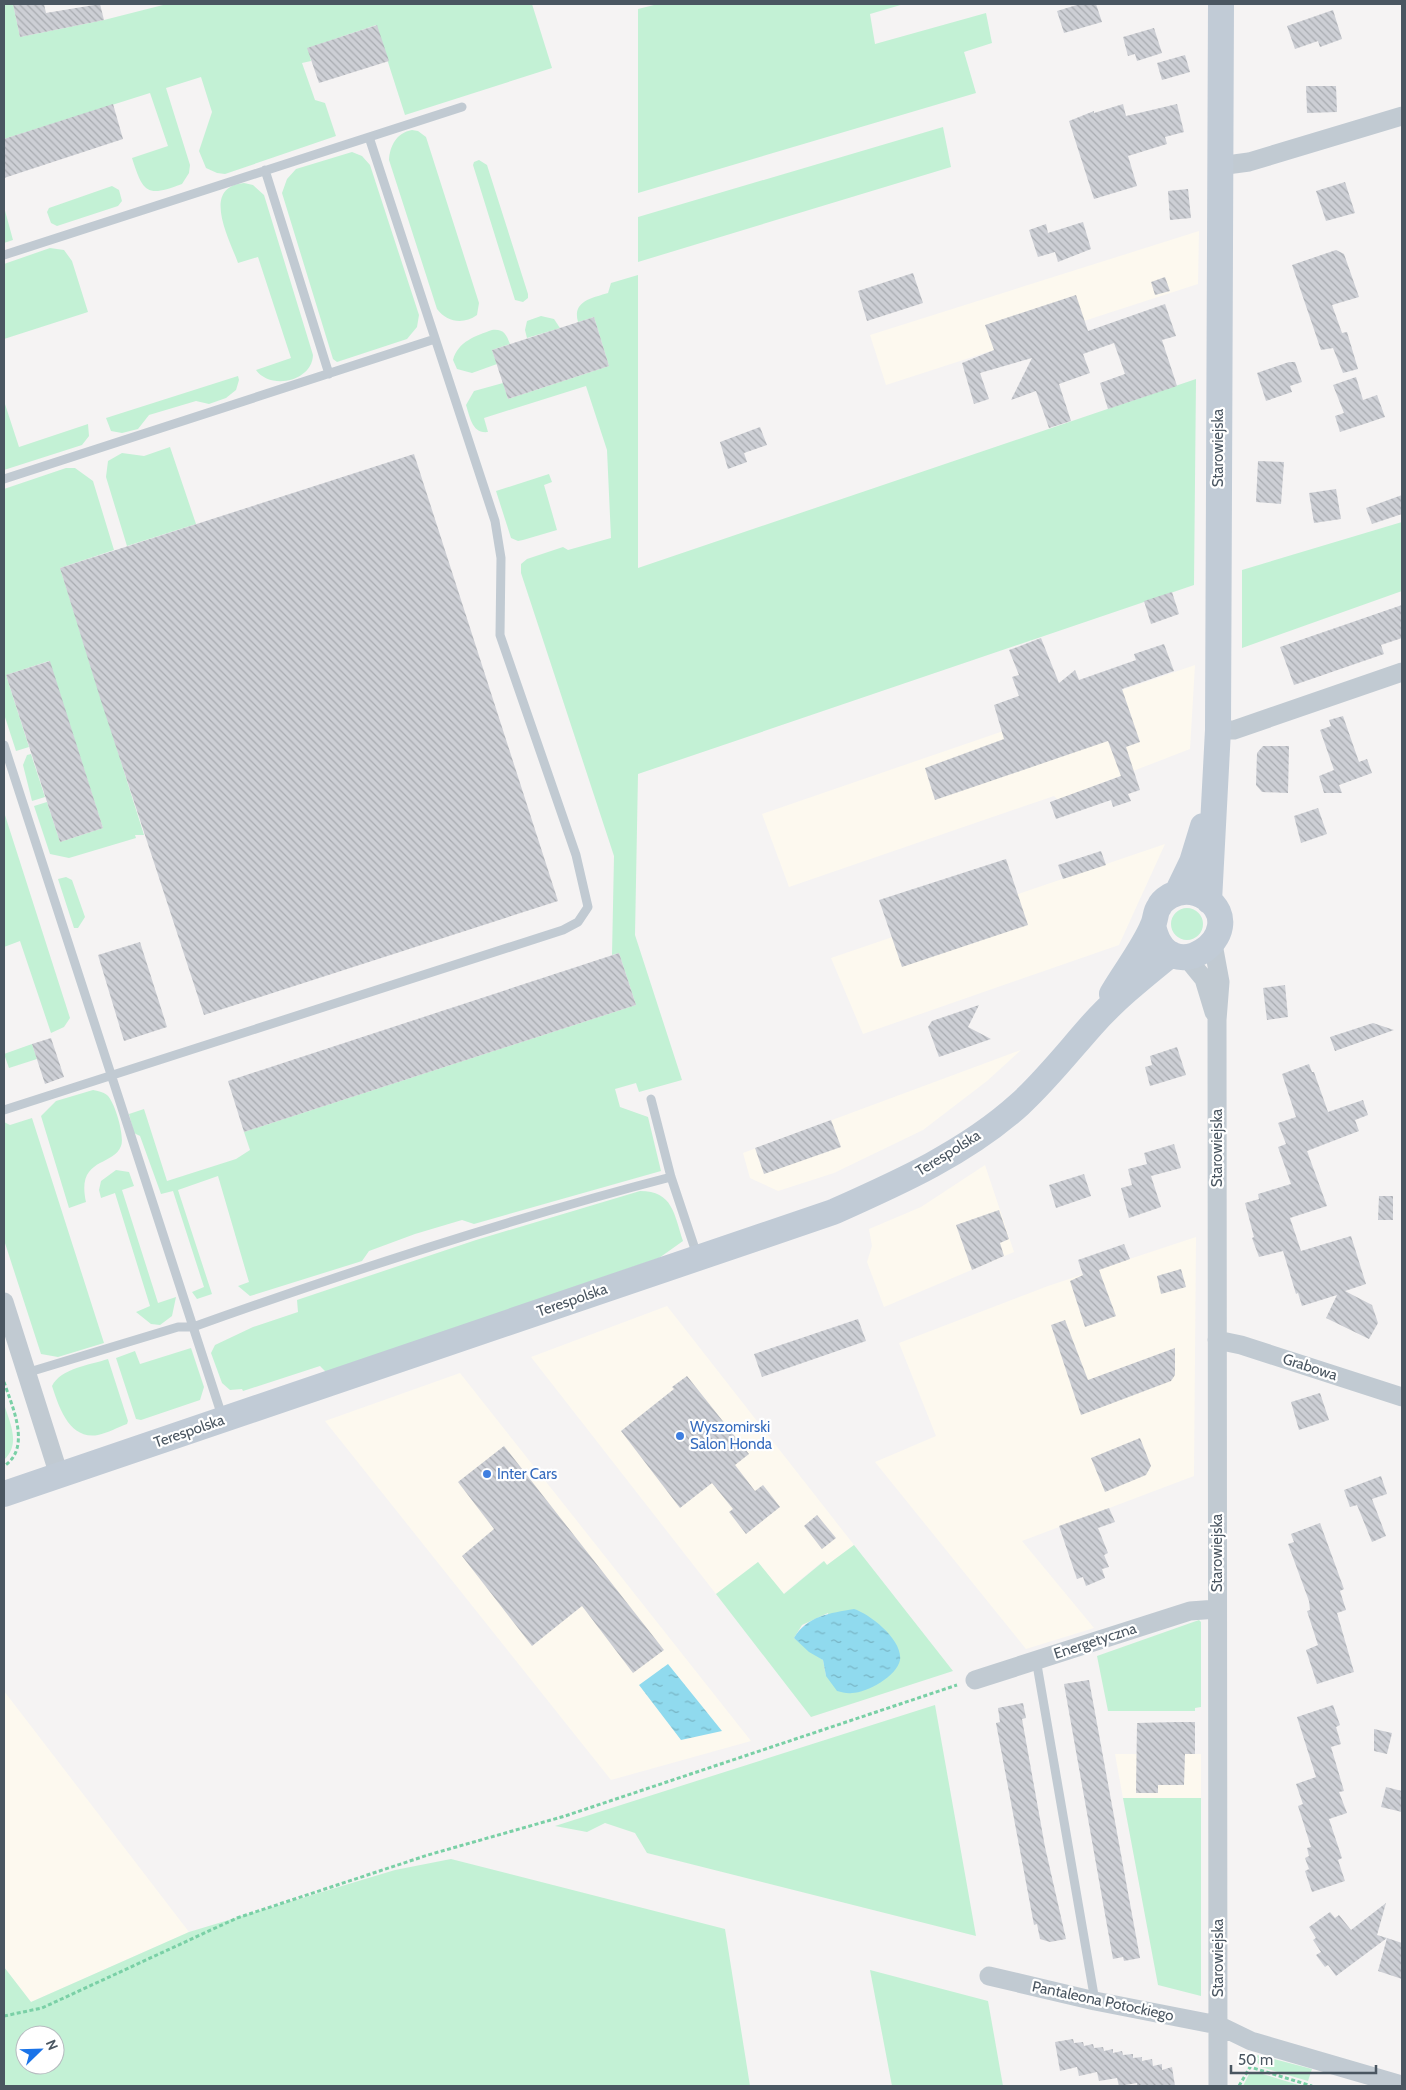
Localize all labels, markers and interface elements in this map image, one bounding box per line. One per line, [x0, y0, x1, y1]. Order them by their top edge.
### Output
street label: Starowiejska [1209, 408, 1227, 487]
street label: Starowiejska [1208, 1108, 1226, 1187]
street label: Terespolska [912, 1126, 984, 1180]
street label: Terespolska [534, 1279, 610, 1320]
street label: Grabowa [1280, 1350, 1340, 1385]
street label: Terespolska [151, 1410, 227, 1451]
place label: Wyszomirski Salon Honda [690, 1418, 773, 1453]
marker: Wyszomirski Salon Honda [674, 1430, 686, 1442]
place label: Inter Cars [497, 1465, 557, 1483]
marker: Inter Cars [481, 1468, 493, 1480]
street label: Starowiejska [1208, 1513, 1226, 1592]
street label: Energetyczna [1051, 1619, 1139, 1663]
street label: Starowiejska [1209, 1918, 1227, 1997]
street label: Pantaleona Potockiego [1031, 1977, 1175, 2025]
north arrow [15, 2025, 65, 2075]
text: N [42, 2037, 62, 2053]
scale bar [1231, 2042, 1376, 2074]
text: 50 m [1238, 2051, 1273, 2069]

